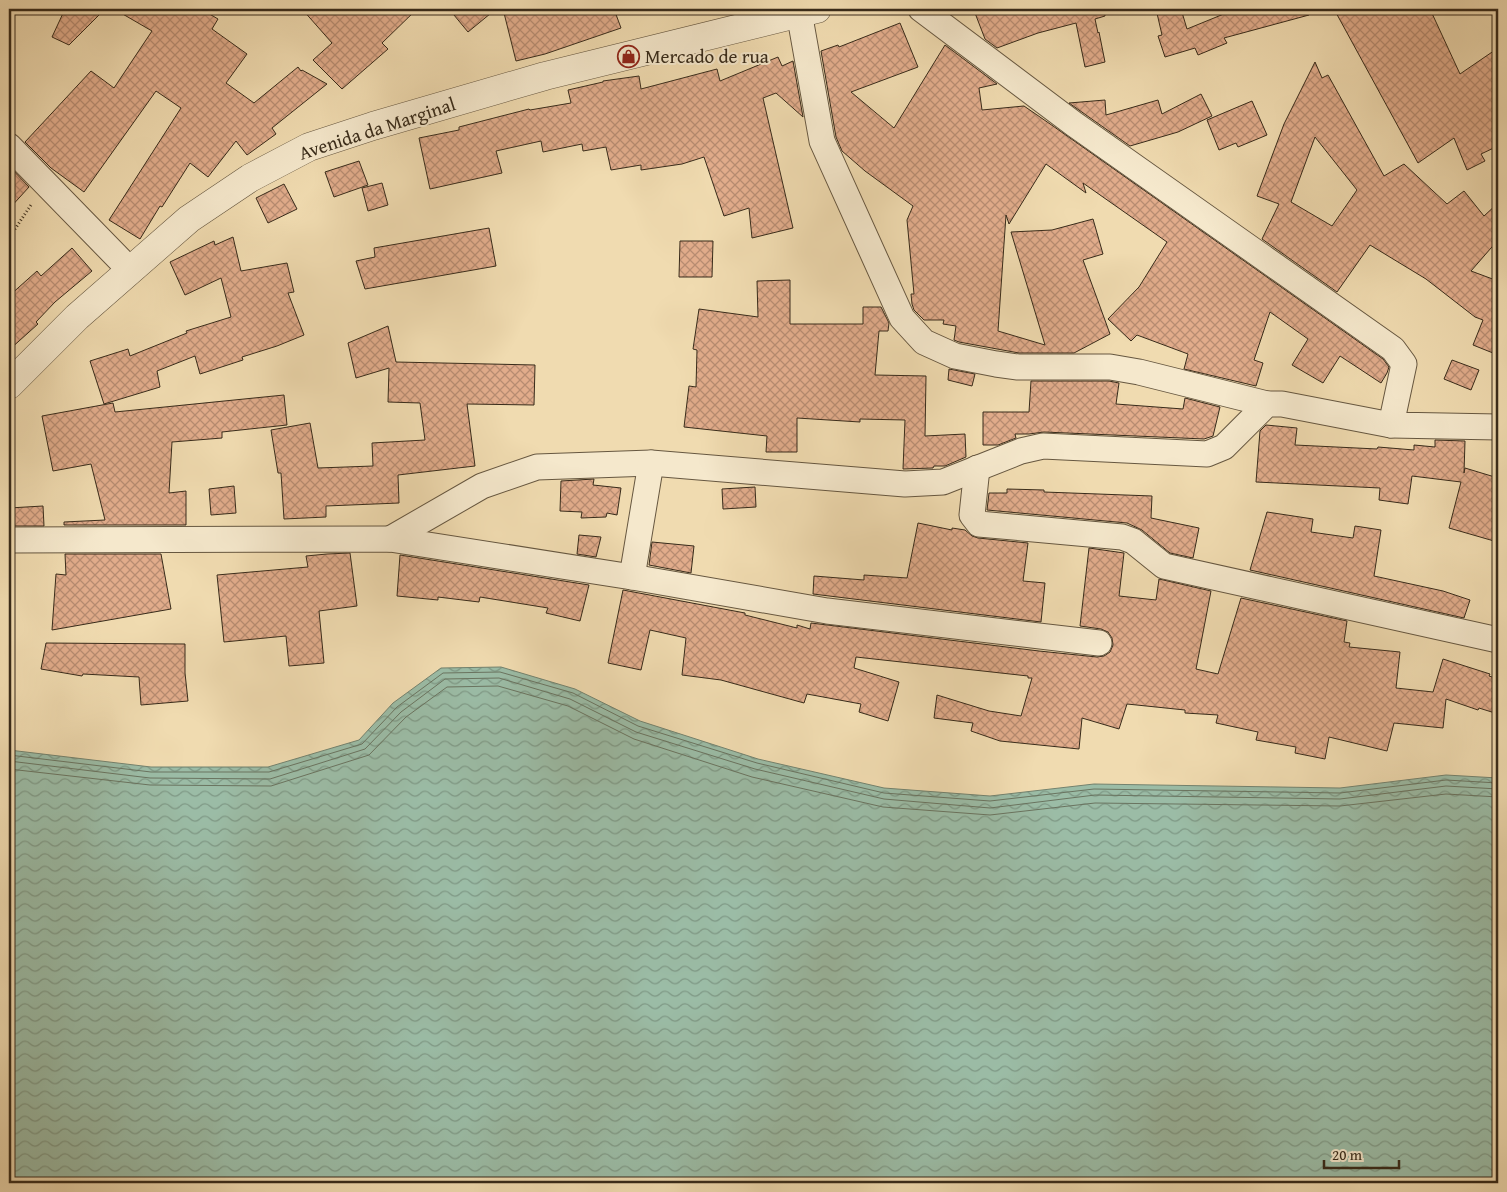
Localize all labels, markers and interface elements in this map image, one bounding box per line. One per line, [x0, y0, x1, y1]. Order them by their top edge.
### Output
place label: Mercado de rua [645, 42, 769, 70]
shop icon: Mercado de rua [617, 44, 641, 68]
street label: Avenida da Marginal [295, 89, 459, 167]
scale bar [1324, 1137, 1400, 1169]
text: 20 m [1332, 1144, 1363, 1165]

